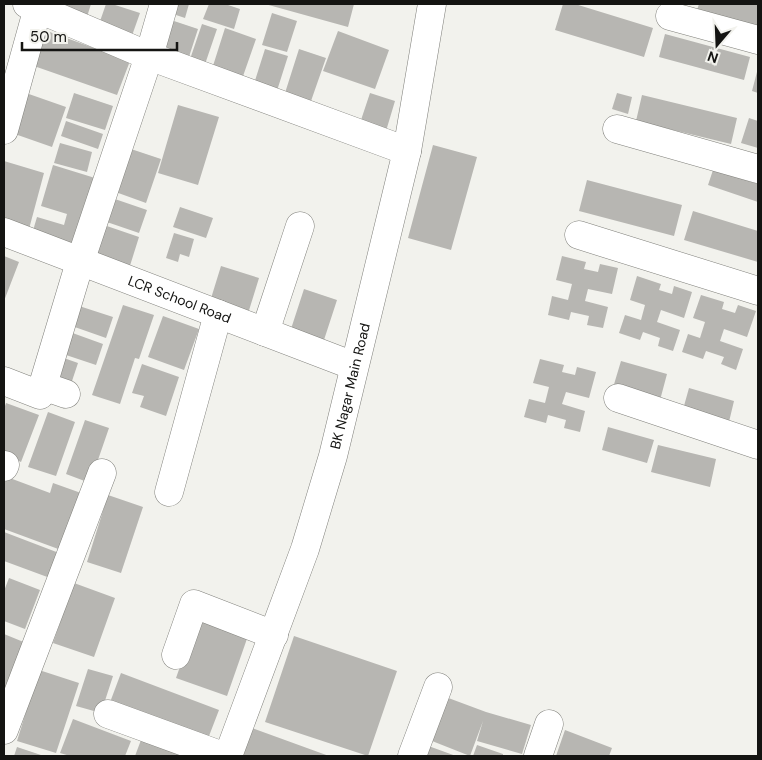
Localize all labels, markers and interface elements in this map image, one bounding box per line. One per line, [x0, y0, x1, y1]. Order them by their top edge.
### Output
scale bar [22, 20, 178, 52]
north arrow [692, 20, 742, 70]
text: 50 m [30, 27, 67, 47]
text: N [705, 47, 721, 67]
street label: LCR School Road [126, 271, 234, 327]
street label: BK Nagar Main Road [326, 321, 374, 451]

